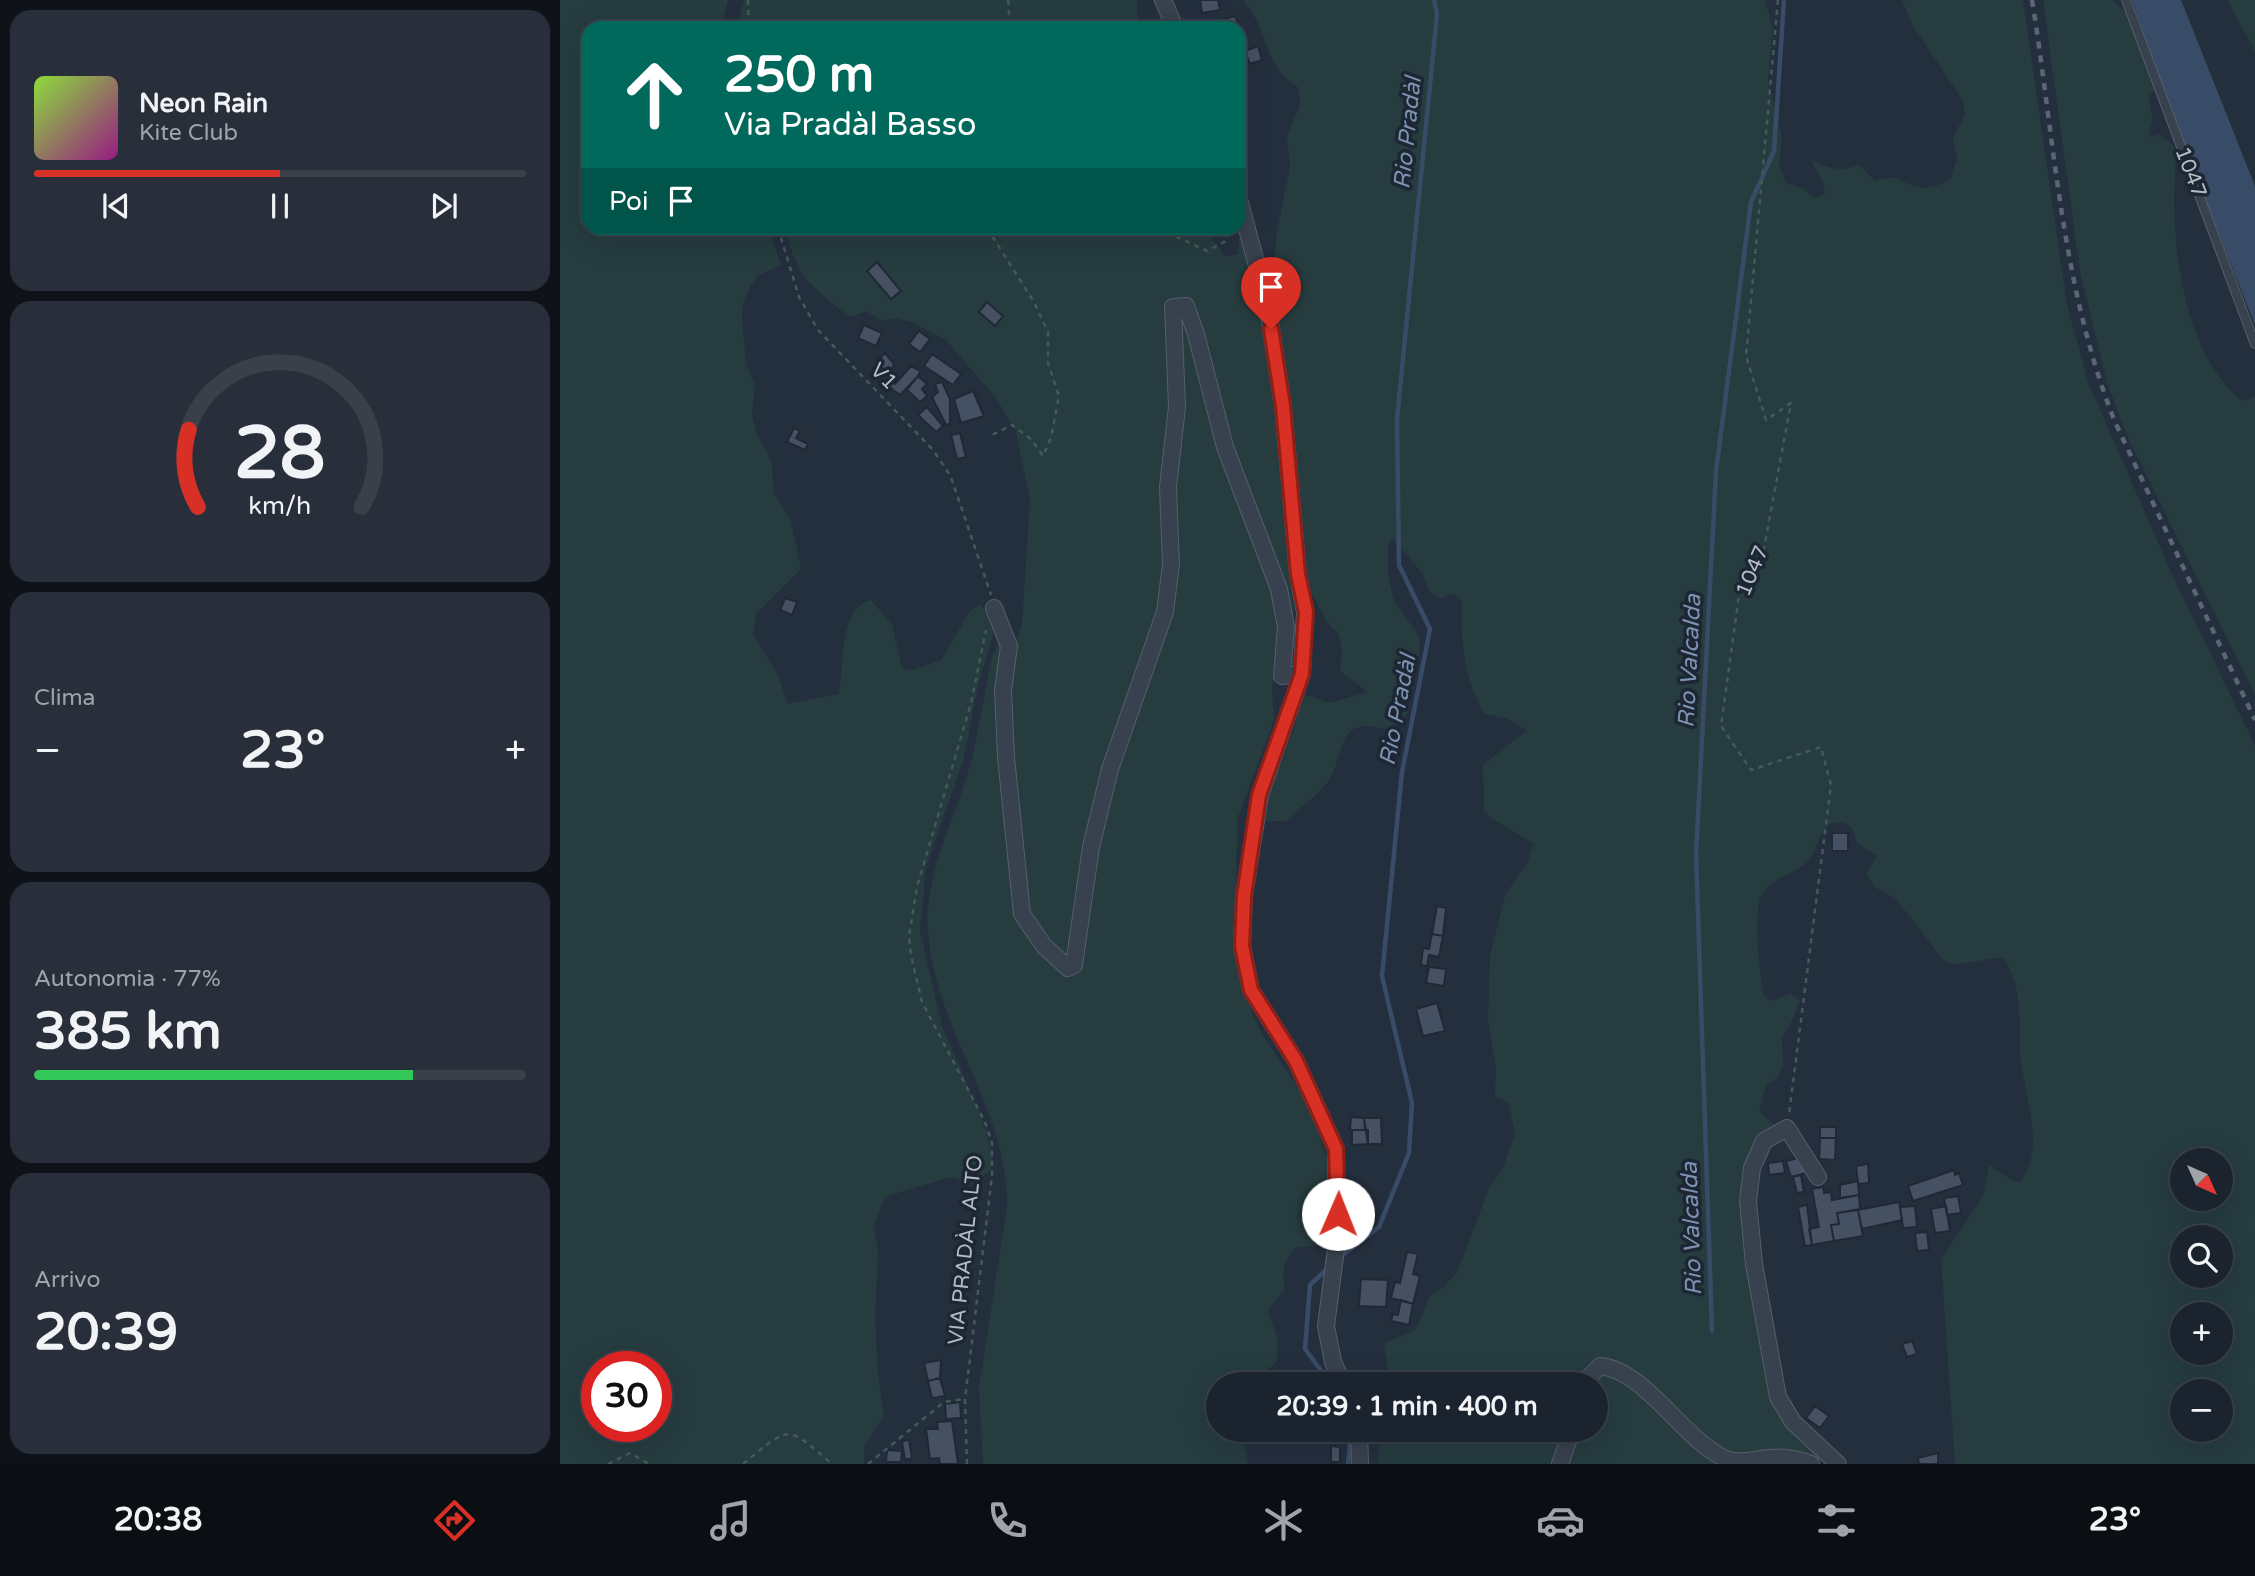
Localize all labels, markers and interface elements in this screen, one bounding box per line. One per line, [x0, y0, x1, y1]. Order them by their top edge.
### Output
text: 250 m [724, 46, 874, 105]
icon: ahead [609, 49, 700, 140]
water label: Rio Pradàl [1388, 74, 1428, 190]
text: Neon Rain [139, 88, 268, 119]
text: Via Pradàl Basso [724, 106, 976, 144]
text: Kite Club [139, 119, 238, 147]
street label: 1047 [2169, 143, 2212, 201]
icon: arrive [662, 182, 700, 220]
text: Poi [609, 186, 648, 217]
icon: previous [97, 187, 135, 225]
icon: pause [261, 187, 299, 225]
icon: next [425, 187, 463, 225]
pin [1241, 257, 1301, 329]
icon: arrive [1252, 268, 1290, 306]
street label: V1 [865, 358, 902, 395]
text: 28 [234, 411, 326, 499]
text: km/h [249, 491, 311, 521]
street label: 1047 [1731, 542, 1774, 600]
water label: Rio Valcalda [1673, 592, 1708, 729]
water label: Rio Pradàl [1374, 650, 1423, 768]
text: Clima [34, 684, 95, 712]
text: 23° [240, 719, 325, 782]
text: − [34, 728, 61, 774]
text: + [505, 728, 526, 774]
text: Autonomia · 77% [34, 965, 221, 993]
text: 385 km [34, 1000, 222, 1063]
north arrow [2170, 1148, 2233, 1211]
map controls [2170, 1148, 2233, 1442]
street label: VIA PRADÀL ALTO [943, 1154, 988, 1346]
water label: Rio Valcalda [1676, 1161, 1708, 1296]
position arrow [1301, 1177, 1375, 1251]
button: search [2170, 1225, 2233, 1288]
text: Arrivo [34, 1266, 100, 1294]
text: 20:39 [34, 1301, 178, 1364]
button: + [2170, 1302, 2233, 1365]
speed limit sign: 30 [581, 1351, 672, 1442]
button: − [2170, 1379, 2233, 1442]
text: 20:39 · 1 min · 400 m [1276, 1391, 1538, 1422]
icon: directions [430, 1496, 479, 1545]
icon: music [706, 1496, 755, 1545]
icon: phone [983, 1496, 1032, 1545]
icon: climate [1259, 1496, 1308, 1545]
icon: car [1536, 1496, 1585, 1545]
icon: filters [1812, 1496, 1861, 1545]
text: 20:38 [114, 1501, 202, 1539]
text: 23° [2089, 1501, 2141, 1539]

